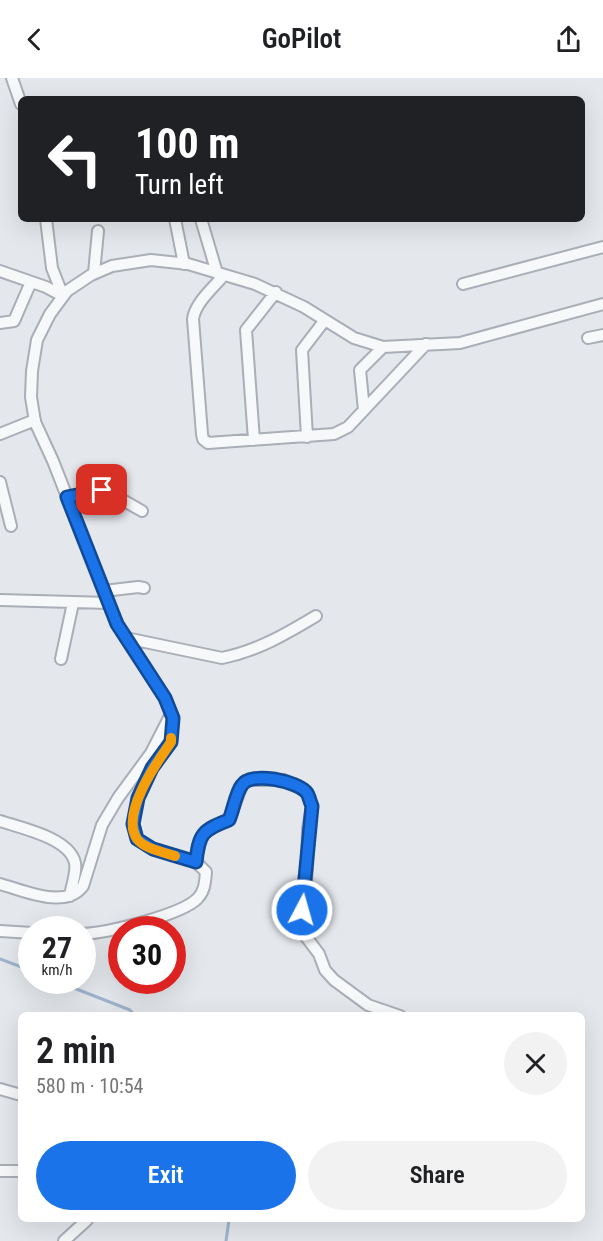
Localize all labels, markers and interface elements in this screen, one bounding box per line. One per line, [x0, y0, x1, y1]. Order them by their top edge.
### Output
icon: back [18, 23, 51, 56]
text: GoPilot [262, 23, 341, 55]
icon: share [552, 23, 585, 56]
text: 100 m [135, 119, 240, 168]
icon: left [36, 120, 114, 198]
text: Turn left [135, 169, 224, 201]
pin [76, 464, 127, 515]
icon: arrive [85, 473, 118, 506]
position arrow [270, 878, 334, 942]
speed limit sign: 30 [108, 916, 186, 994]
text: 27 [42, 930, 72, 965]
text: km/h [42, 961, 72, 979]
text: 2 min [36, 1030, 116, 1072]
button: close [504, 1032, 567, 1095]
text: 580 m · 10:54 [36, 1074, 143, 1098]
button: Exit [36, 1141, 296, 1210]
button: Share [308, 1141, 567, 1210]

